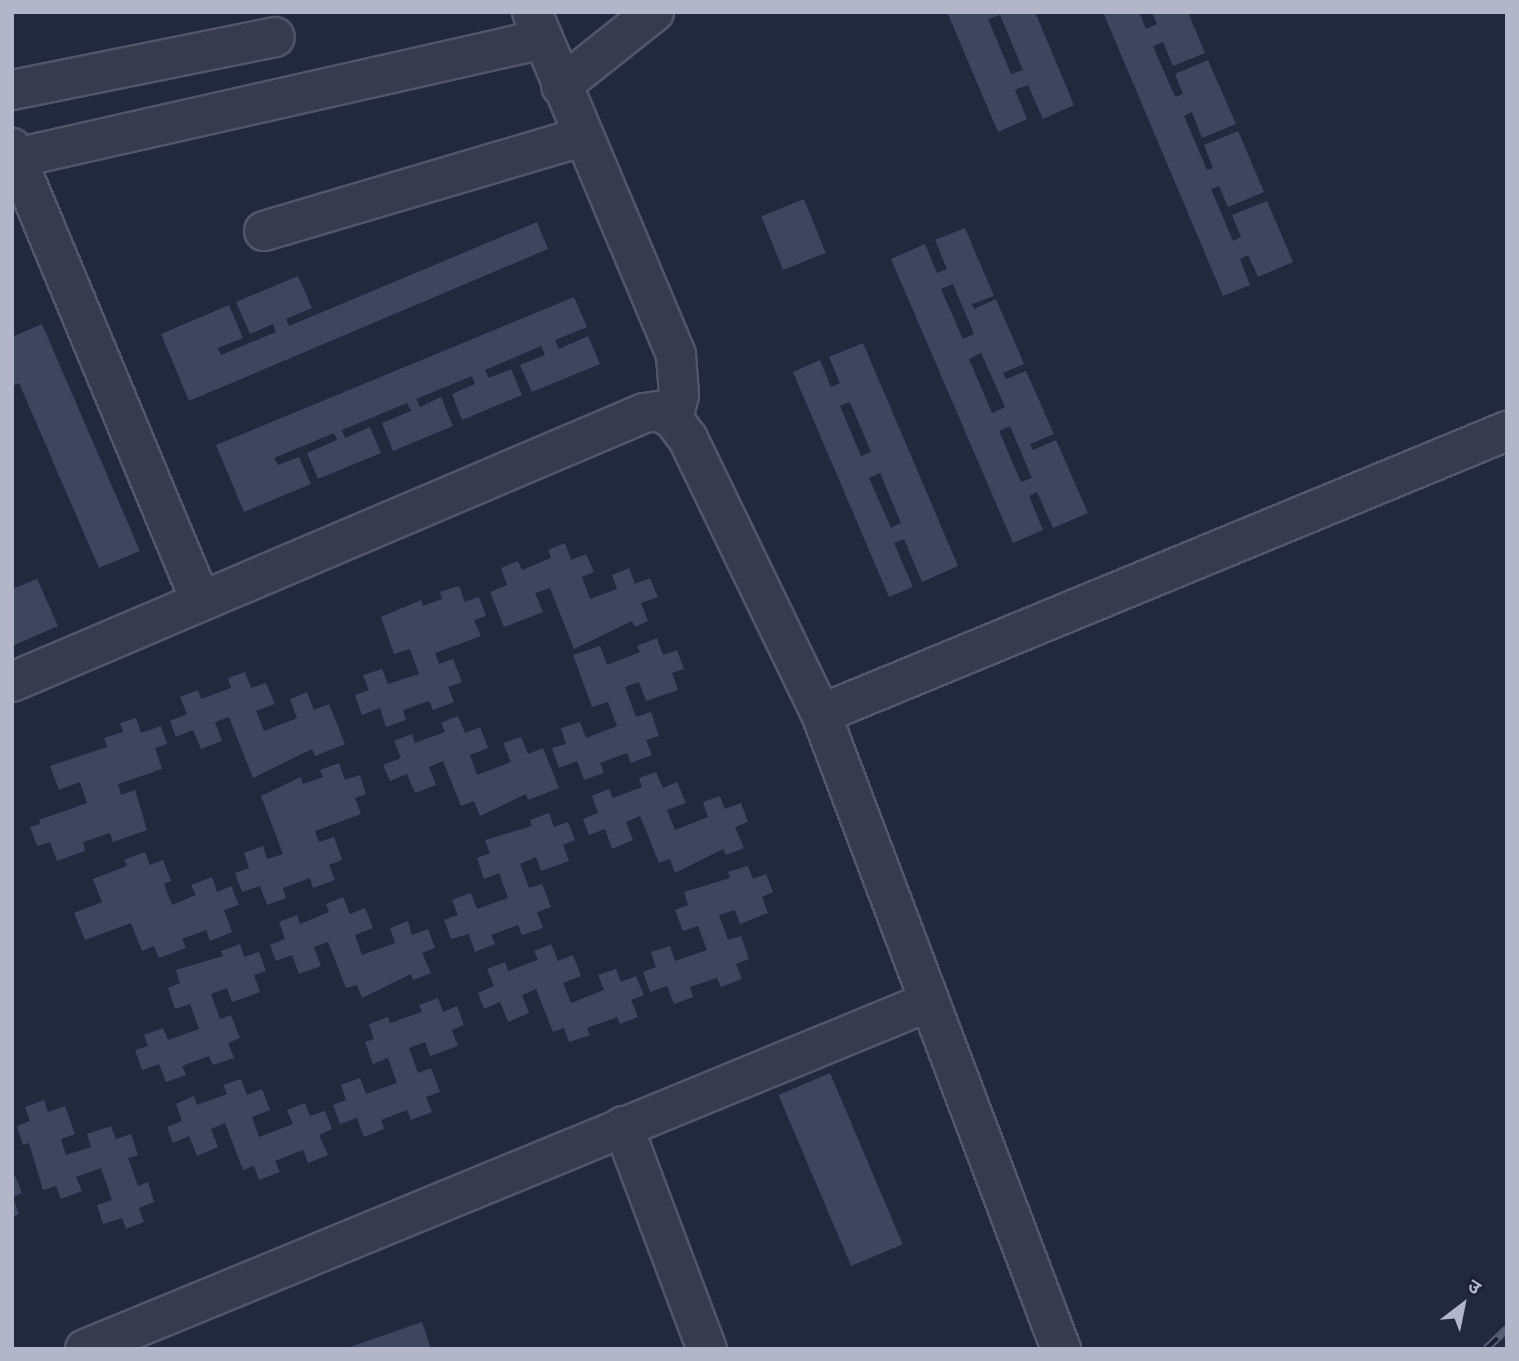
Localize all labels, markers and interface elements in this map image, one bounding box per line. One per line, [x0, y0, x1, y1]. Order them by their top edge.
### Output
north arrow [1428, 1270, 1498, 1340]
text: उ [1464, 1275, 1485, 1299]

